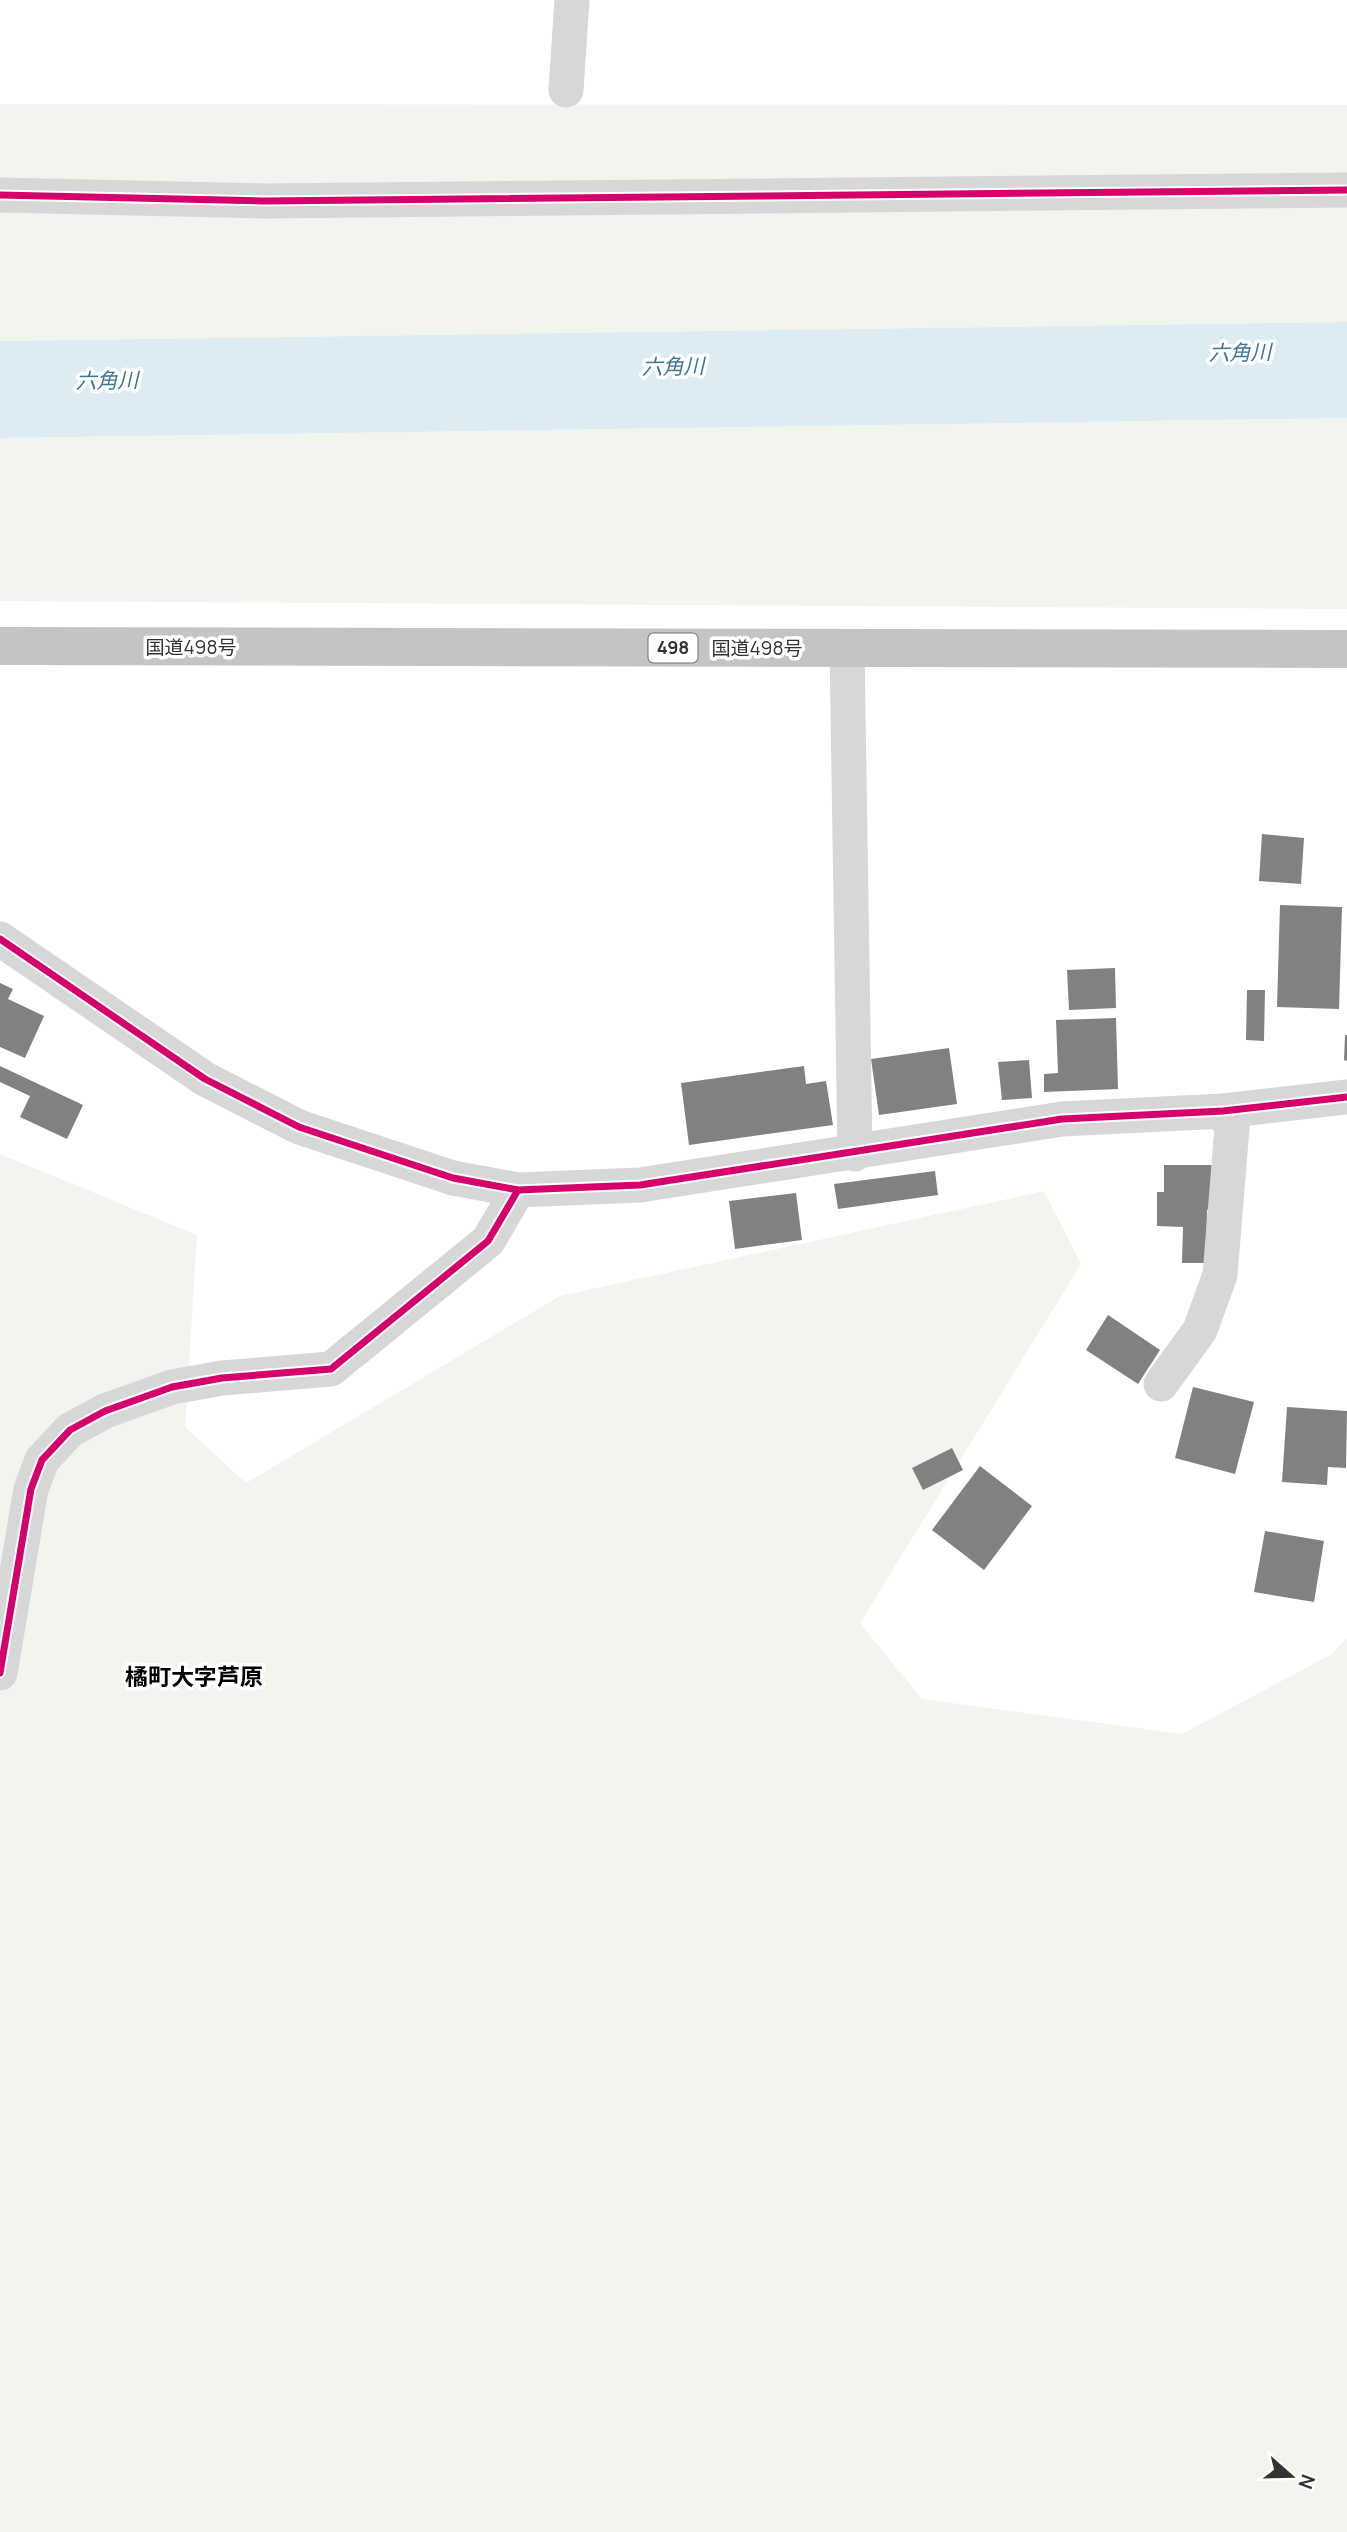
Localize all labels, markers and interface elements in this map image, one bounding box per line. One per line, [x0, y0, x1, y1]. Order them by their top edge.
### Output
water label: 六角川 [1208, 337, 1274, 367]
water label: 六角川 [641, 351, 707, 381]
water label: 六角川 [75, 365, 141, 395]
street label: 国道498号 [146, 634, 236, 660]
road number: 498 [648, 634, 698, 662]
street label: 国道498号 [712, 635, 802, 661]
district label: 橘町大字芦原 [125, 1660, 263, 1692]
north arrow [1256, 2441, 1326, 2511]
text: N [1292, 2471, 1322, 2493]

